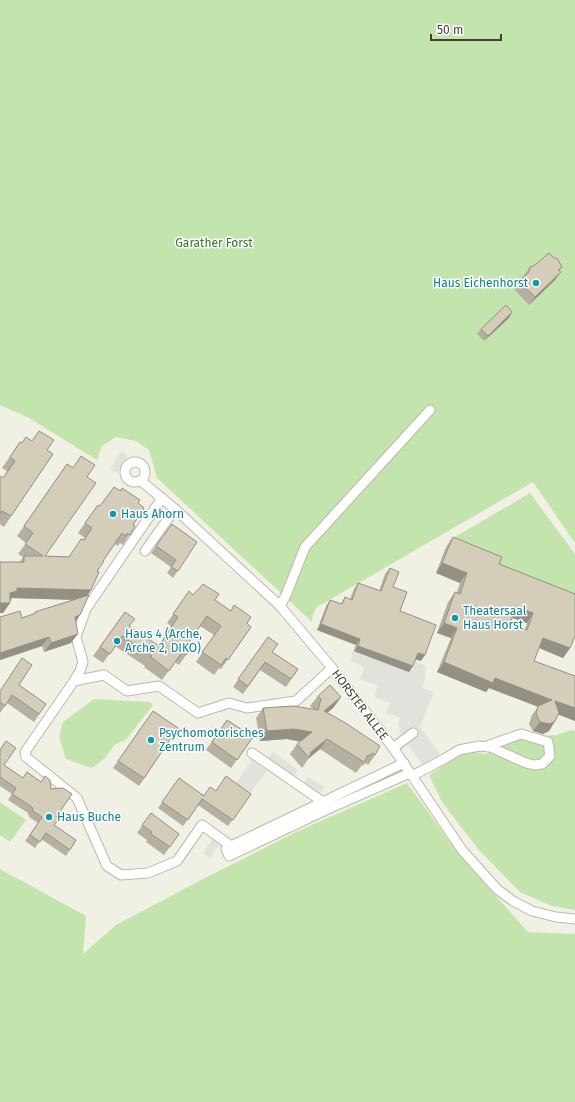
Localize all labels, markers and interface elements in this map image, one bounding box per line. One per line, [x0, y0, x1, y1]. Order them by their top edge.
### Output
scale bar [431, 16, 501, 42]
text: 50 m [437, 23, 463, 37]
park label: Garather Forst [175, 236, 253, 250]
place label: Haus Eichenhorst [433, 276, 529, 290]
marker: Haus Eichenhorst [531, 278, 541, 288]
place label: Haus Ahorn [121, 507, 184, 521]
marker: Haus Ahorn [108, 509, 118, 519]
place label: Theatersaal Haus Horst [463, 604, 527, 632]
marker: Theatersaal Haus Horst [450, 613, 460, 623]
place label: Haus 4 (Arche, Arche 2, DIKO) [125, 627, 202, 655]
marker: Haus 4 (Arche, Arche 2, DIKO) [112, 636, 122, 646]
street label: HORSTER ALLEE [329, 667, 391, 743]
place label: Psychomotorisches Zentrum [159, 726, 264, 754]
marker: Psychomotorisches Zentrum [146, 735, 156, 745]
place label: Haus Buche [57, 810, 121, 824]
marker: Haus Buche [44, 812, 54, 822]

